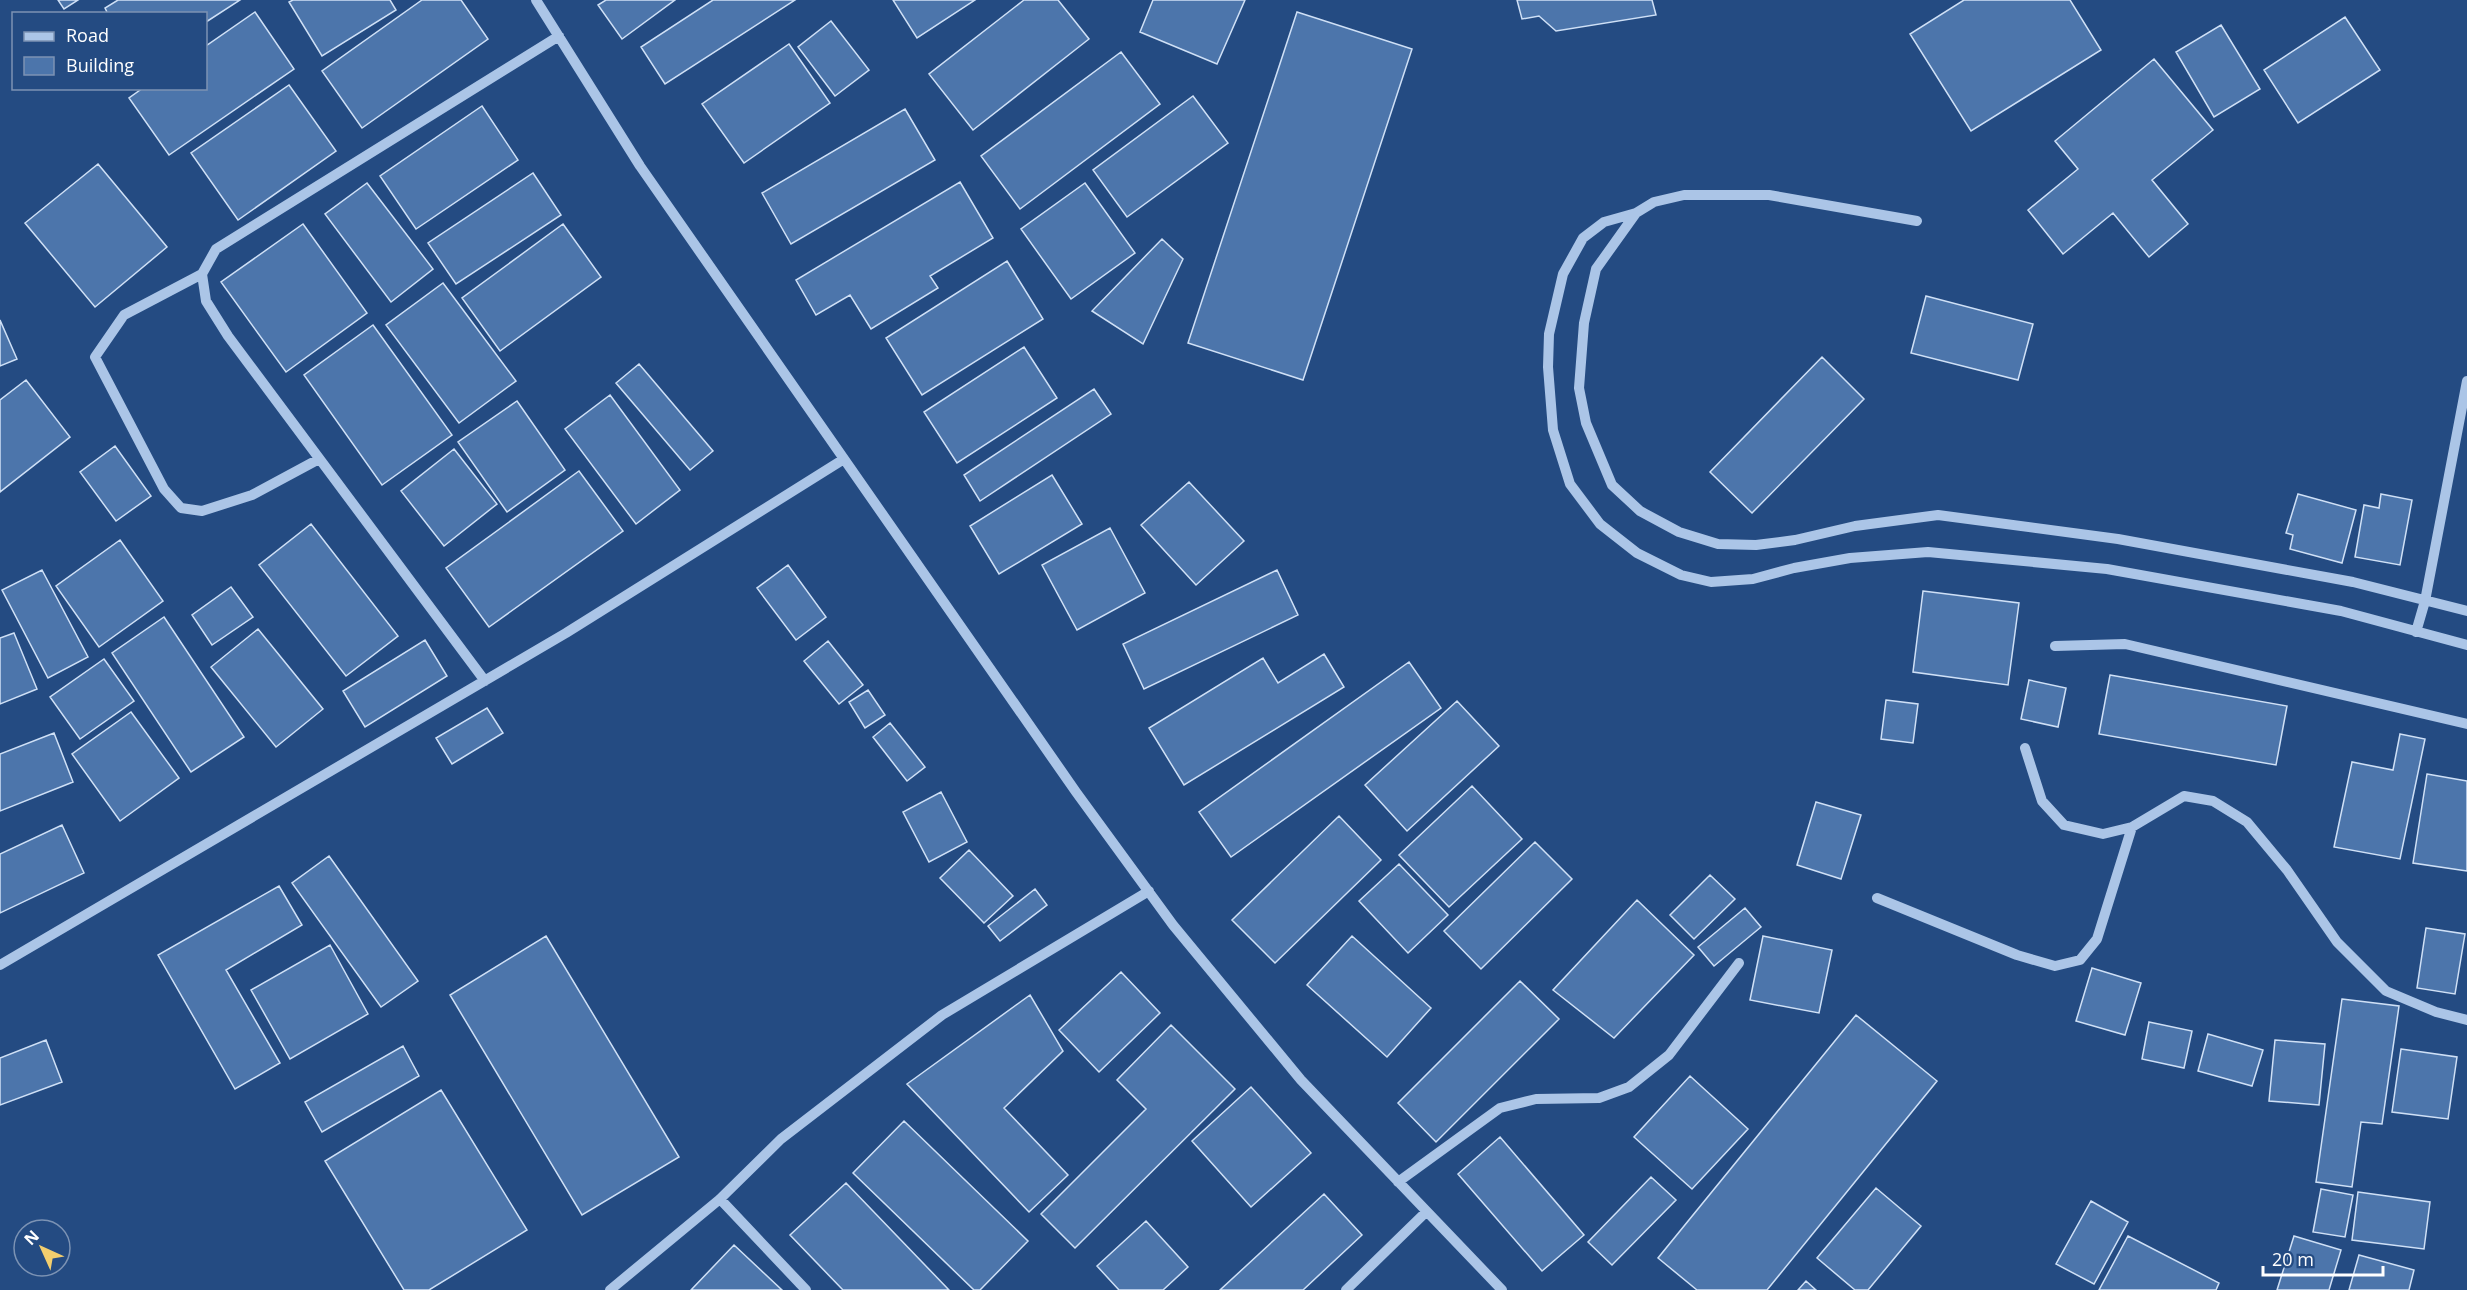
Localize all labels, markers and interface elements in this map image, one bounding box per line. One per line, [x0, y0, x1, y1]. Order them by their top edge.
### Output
legend [12, 12, 207, 90]
text: Road [66, 23, 109, 47]
text: Building [66, 53, 134, 77]
north arrow [12, 1218, 72, 1278]
text: N [19, 1225, 44, 1250]
scale bar [2263, 1239, 2383, 1277]
text: 20 m [2272, 1247, 2314, 1271]

